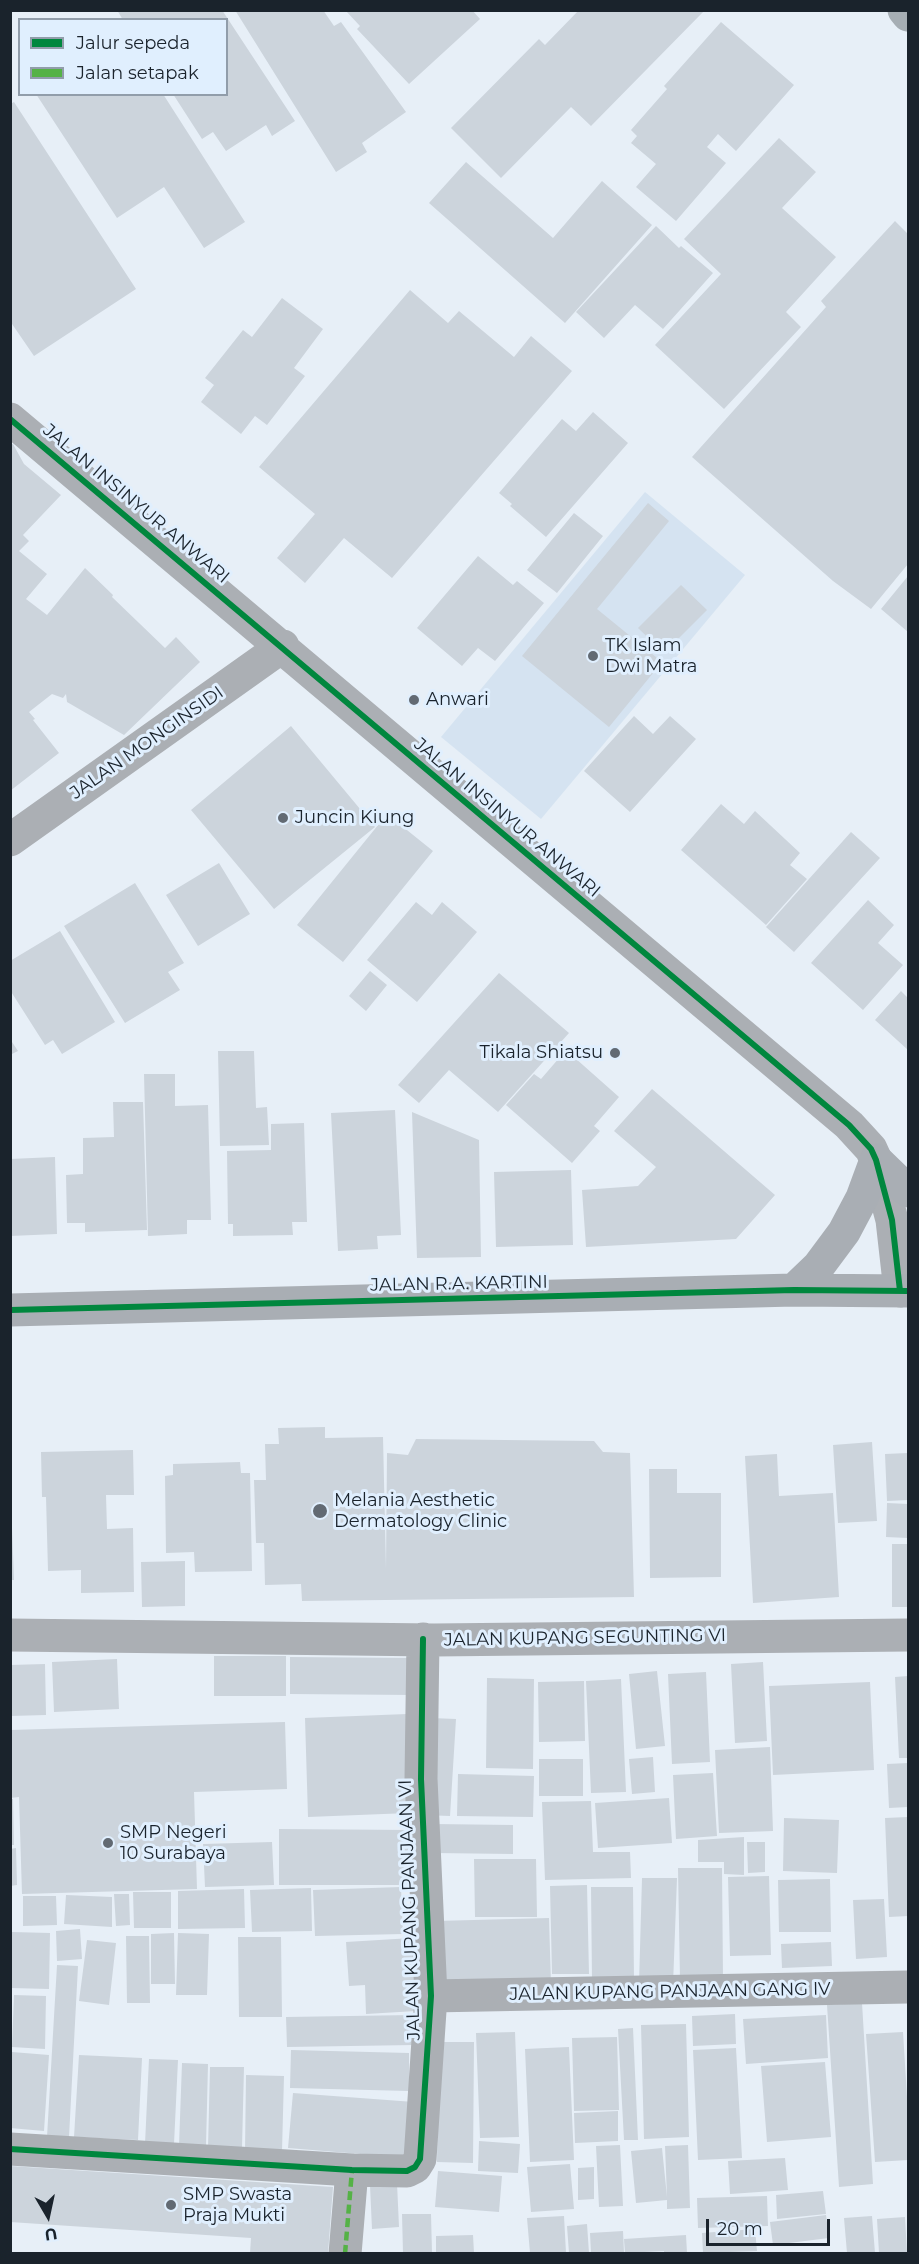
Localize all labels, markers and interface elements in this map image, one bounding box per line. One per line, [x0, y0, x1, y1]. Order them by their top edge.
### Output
legend [18, 18, 228, 96]
text: Jalur sepeda [76, 32, 190, 54]
text: Jalan setapak [76, 62, 199, 84]
street label: JALAN INSINYUR ANWARI [38, 420, 234, 588]
place label: TK Islam Dwi Matra [605, 635, 697, 678]
marker: TK Islam Dwi Matra [586, 649, 600, 663]
street label: JALAN MONGINSIDI [66, 682, 228, 804]
place label: Anwari [426, 689, 489, 711]
marker: Anwari [407, 693, 421, 707]
street label: JALAN INSINYUR ANWARI [409, 734, 605, 902]
place label: Juncin Kiung [295, 807, 414, 829]
marker: Juncin Kiung [276, 811, 290, 825]
place label: Tikala Shiatsu [480, 1042, 603, 1064]
marker: Tikala Shiatsu [608, 1046, 622, 1060]
street label: JALAN R.A. KARTINI [370, 1272, 548, 1296]
place label: Melania Aesthetic Dermatology Clinic [334, 1490, 507, 1532]
marker: Melania Aesthetic Dermatology Clinic [311, 1502, 329, 1520]
street label: JALAN KUPANG SEGUNTING VI [444, 1625, 726, 1651]
street label: JALAN KUPANG PANJAAN VI [395, 1779, 425, 2041]
place label: SMP Negeri 10 Surabaya [120, 1822, 227, 1864]
marker: SMP Negeri 10 Surabaya [101, 1836, 115, 1850]
street label: JALAN KUPANG PANJAAN GANG IV [509, 1978, 831, 2006]
place label: SMP Swasta Praja Mukti [183, 2184, 292, 2226]
north arrow [18, 2186, 78, 2246]
marker: SMP Swasta Praja Mukti [164, 2198, 178, 2212]
scale bar [709, 2207, 834, 2245]
text: 20 m [717, 2218, 763, 2240]
text: U [43, 2224, 59, 2245]

